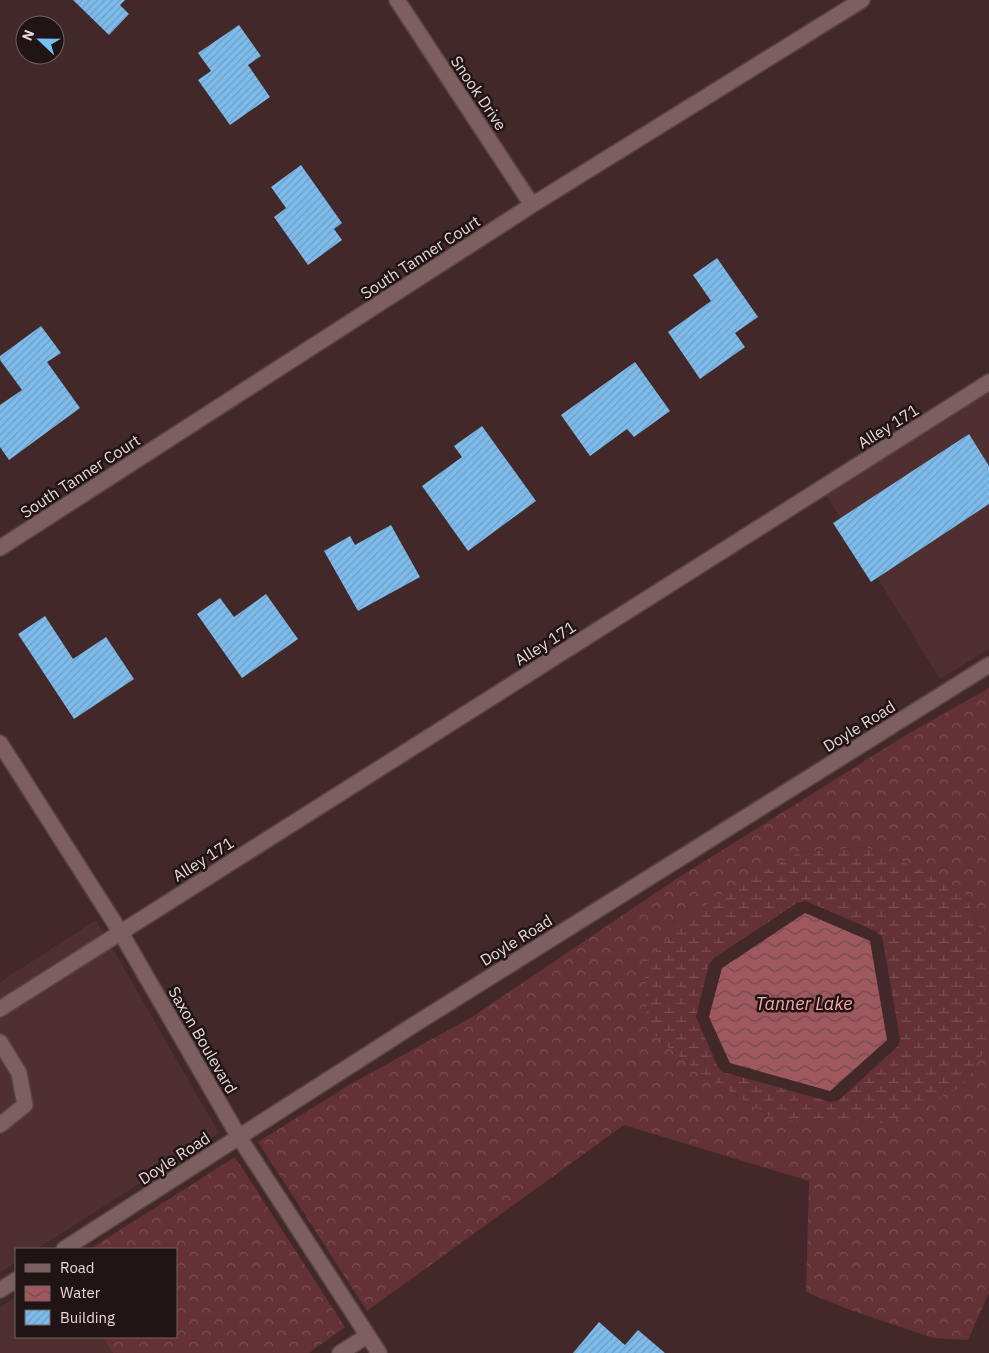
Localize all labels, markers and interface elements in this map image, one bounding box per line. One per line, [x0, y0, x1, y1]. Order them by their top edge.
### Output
north arrow [15, 15, 65, 65]
text: N [18, 27, 38, 43]
street label: Snook Drive [447, 52, 511, 134]
street label: South Tanner Court [356, 211, 484, 303]
street label: Alley 171 [854, 399, 922, 453]
street label: South Tanner Court [16, 430, 144, 522]
street label: Alley 171 [511, 616, 579, 670]
street label: Doyle Road [819, 696, 899, 756]
street label: Alley 171 [169, 832, 237, 886]
street label: Doyle Road [476, 910, 556, 970]
street label: Saxon Boulevard [164, 983, 242, 1097]
water label: Tanner Lake [756, 992, 852, 1015]
street label: Doyle Road [134, 1127, 214, 1189]
legend [15, 1248, 178, 1338]
text: Road [60, 1258, 95, 1277]
text: Water [60, 1283, 101, 1302]
text: Building [60, 1308, 115, 1327]

